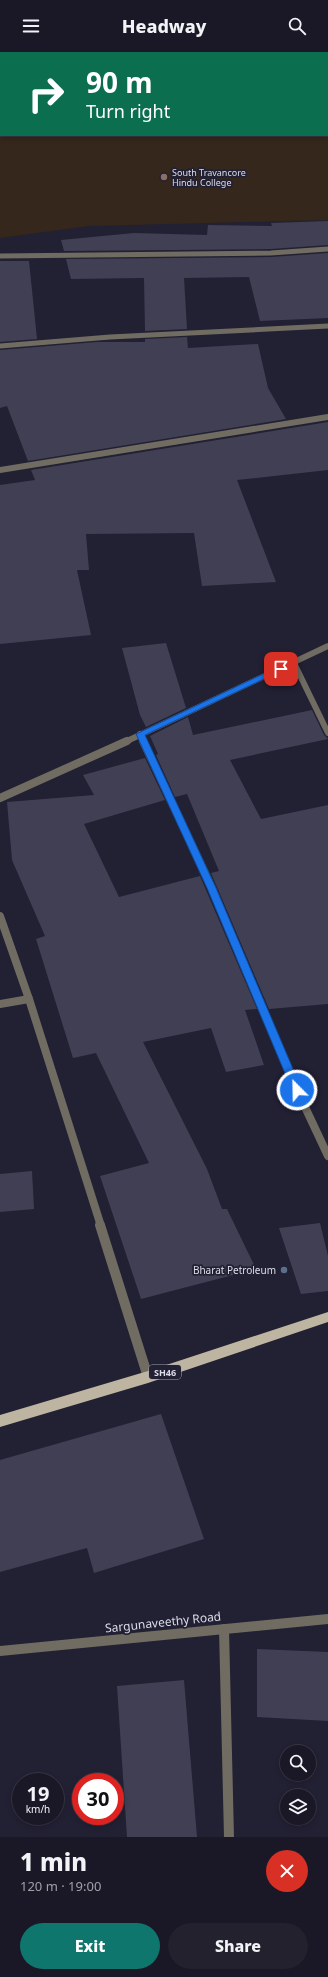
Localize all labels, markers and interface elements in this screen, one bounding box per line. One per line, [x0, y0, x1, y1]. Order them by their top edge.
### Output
text: Headway [122, 14, 206, 38]
icon: menu [20, 15, 42, 37]
icon: search [286, 15, 308, 37]
text: 90 m [86, 63, 153, 101]
icon: right [20, 68, 72, 120]
text: Turn right [86, 99, 170, 123]
place label: South Travancore Hindu College [172, 166, 246, 189]
marker: South Travancore Hindu College [159, 172, 169, 182]
pin [264, 652, 298, 686]
icon: arrive [270, 658, 292, 680]
position arrow [276, 1069, 318, 1111]
place label: Bharat Petroleum [193, 1263, 276, 1277]
marker: Bharat Petroleum [279, 1265, 289, 1275]
road number: SH46 [149, 1365, 181, 1379]
street label: Sargunaveethy Road [104, 1607, 222, 1637]
map controls [280, 1745, 316, 1825]
button: search [280, 1745, 316, 1781]
speed limit sign: 30 [72, 1773, 124, 1825]
text: 19 [27, 1780, 49, 1807]
button: layers [280, 1789, 316, 1825]
text: km/h [26, 1802, 50, 1816]
text: 1 min [20, 1845, 87, 1878]
button: close [266, 1850, 308, 1892]
text: 120 m · 19:00 [20, 1877, 101, 1895]
button: Exit [20, 1923, 160, 1969]
button: Share [168, 1923, 308, 1969]

